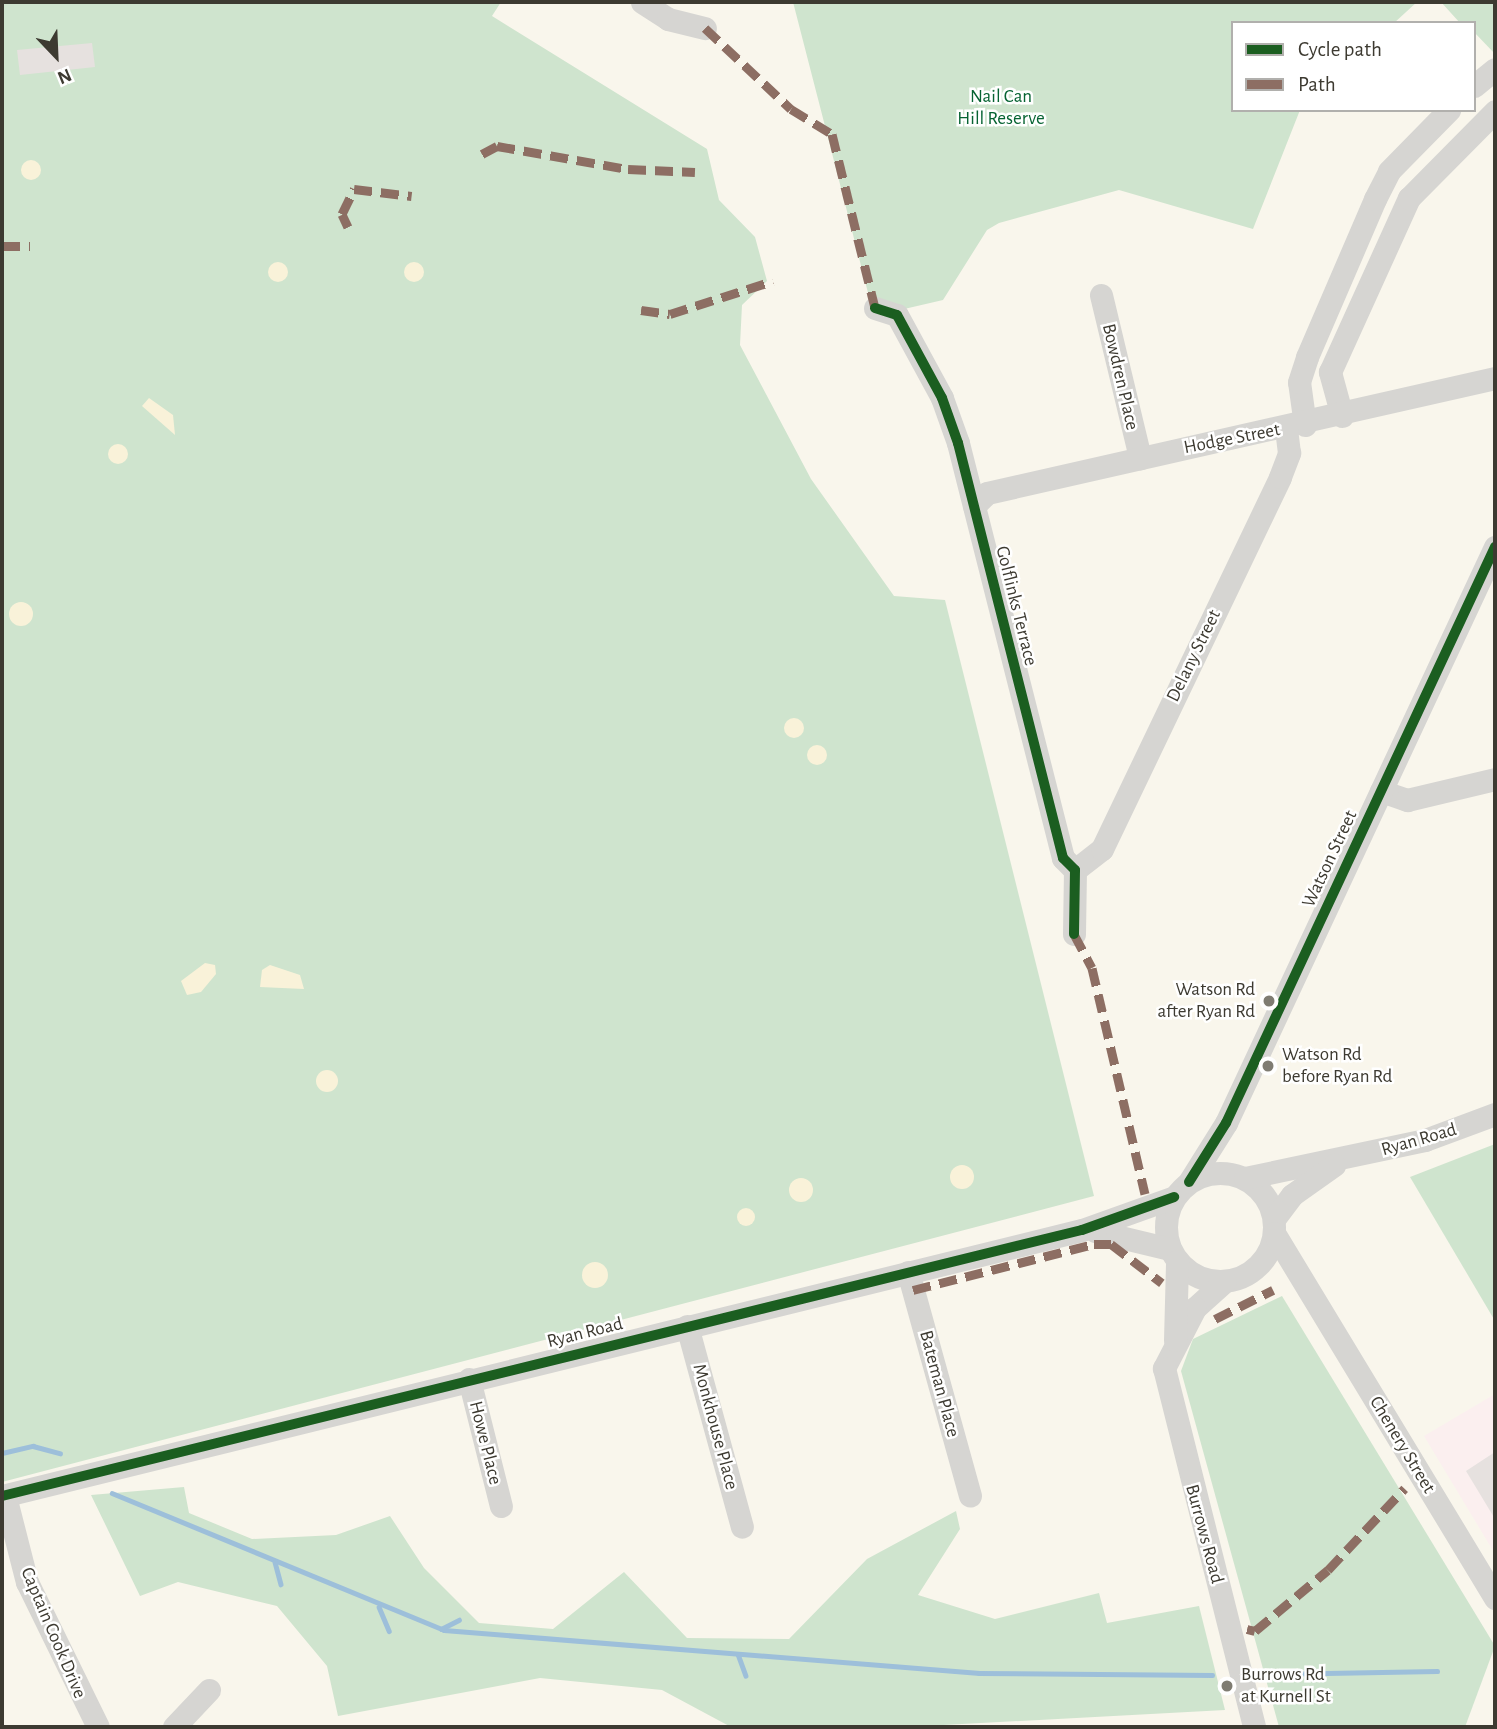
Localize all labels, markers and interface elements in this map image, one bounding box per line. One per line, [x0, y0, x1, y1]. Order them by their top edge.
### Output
north arrow [21, 21, 91, 91]
legend [1231, 21, 1476, 112]
text: Cycle path [1298, 39, 1382, 60]
text: N [55, 64, 74, 87]
text: Path [1298, 74, 1336, 95]
park label: Nail Can Hill Reserve [957, 86, 1045, 130]
street label: Bowdren Place [1097, 321, 1143, 433]
street label: Hodge Street [1182, 418, 1282, 460]
street label: Golflinks Terrace [990, 544, 1042, 668]
street label: Delany Street [1162, 606, 1226, 706]
street label: Watson Street [1298, 807, 1362, 911]
place label: Watson Rd after Ryan Rd [1157, 979, 1255, 1023]
marker: Watson Rd after Ryan Rd [1261, 993, 1277, 1009]
place label: Watson Rd before Ryan Rd [1282, 1044, 1392, 1088]
marker: Watson Rd before Ryan Rd [1260, 1058, 1276, 1074]
street label: Ryan Road [1379, 1118, 1459, 1162]
street label: Ryan Road [545, 1313, 625, 1353]
street label: Bateman Place [914, 1328, 964, 1440]
street label: Monkhouse Place [687, 1362, 743, 1492]
street label: Chenery Street [1364, 1392, 1440, 1498]
street label: Howe Place [464, 1399, 506, 1487]
street label: Burrows Road [1180, 1482, 1228, 1586]
street label: Captain Cook Drive [15, 1564, 91, 1702]
place label: Burrows Rd at Kurnell St [1241, 1664, 1331, 1708]
marker: Burrows Rd at Kurnell St [1219, 1678, 1235, 1694]

